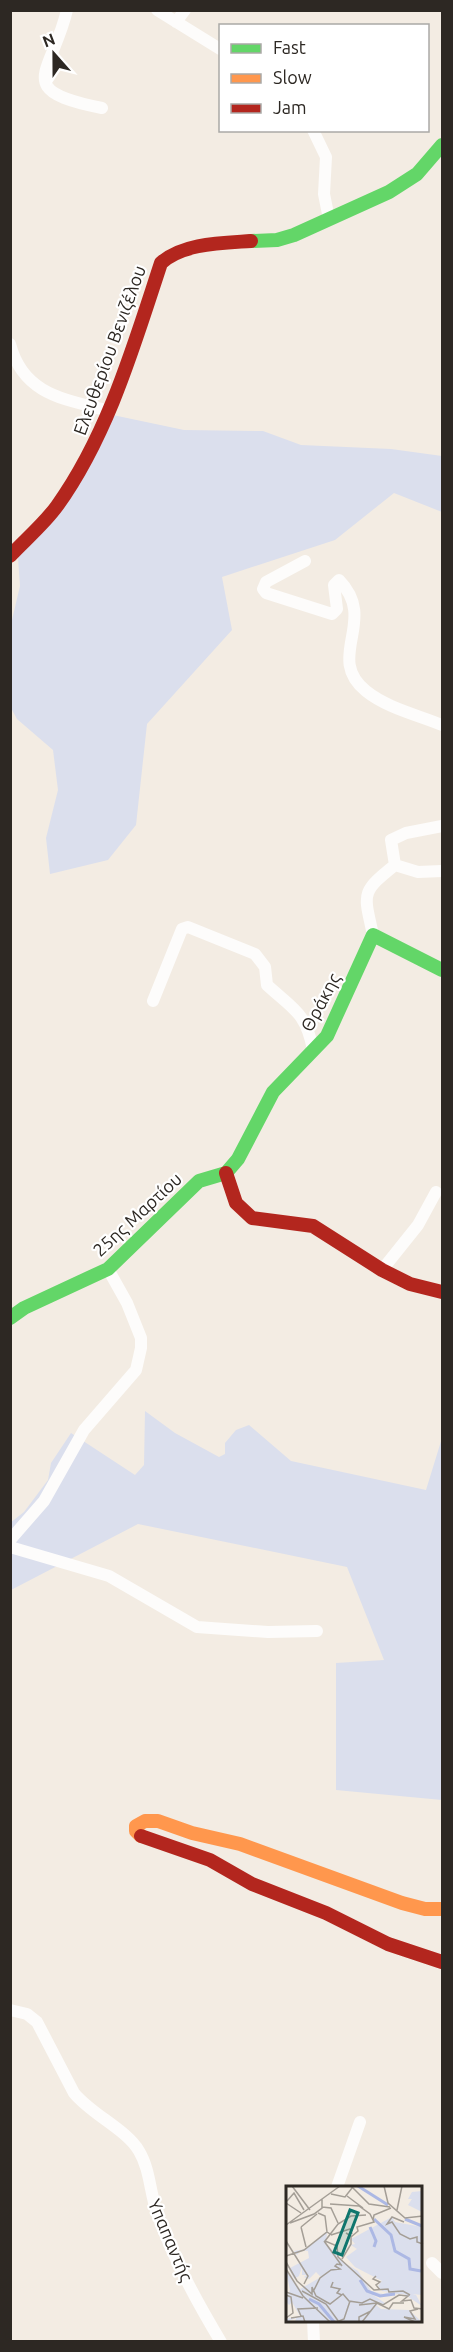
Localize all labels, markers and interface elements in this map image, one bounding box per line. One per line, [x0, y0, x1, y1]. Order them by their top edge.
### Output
north arrow [24, 24, 84, 84]
legend [219, 24, 429, 132]
text: N [40, 29, 57, 51]
text: Fast [273, 37, 306, 57]
text: Slow [273, 67, 312, 87]
text: Jam [273, 97, 307, 117]
street label: Ελευθερίου Βενιζέλου [69, 262, 150, 438]
street label: Θράκης [296, 969, 345, 1035]
street label: 25ης Μαρτίου [89, 1168, 186, 1261]
inset map [286, 2186, 423, 2322]
street label: Υπαπαντής [144, 2196, 197, 2285]

